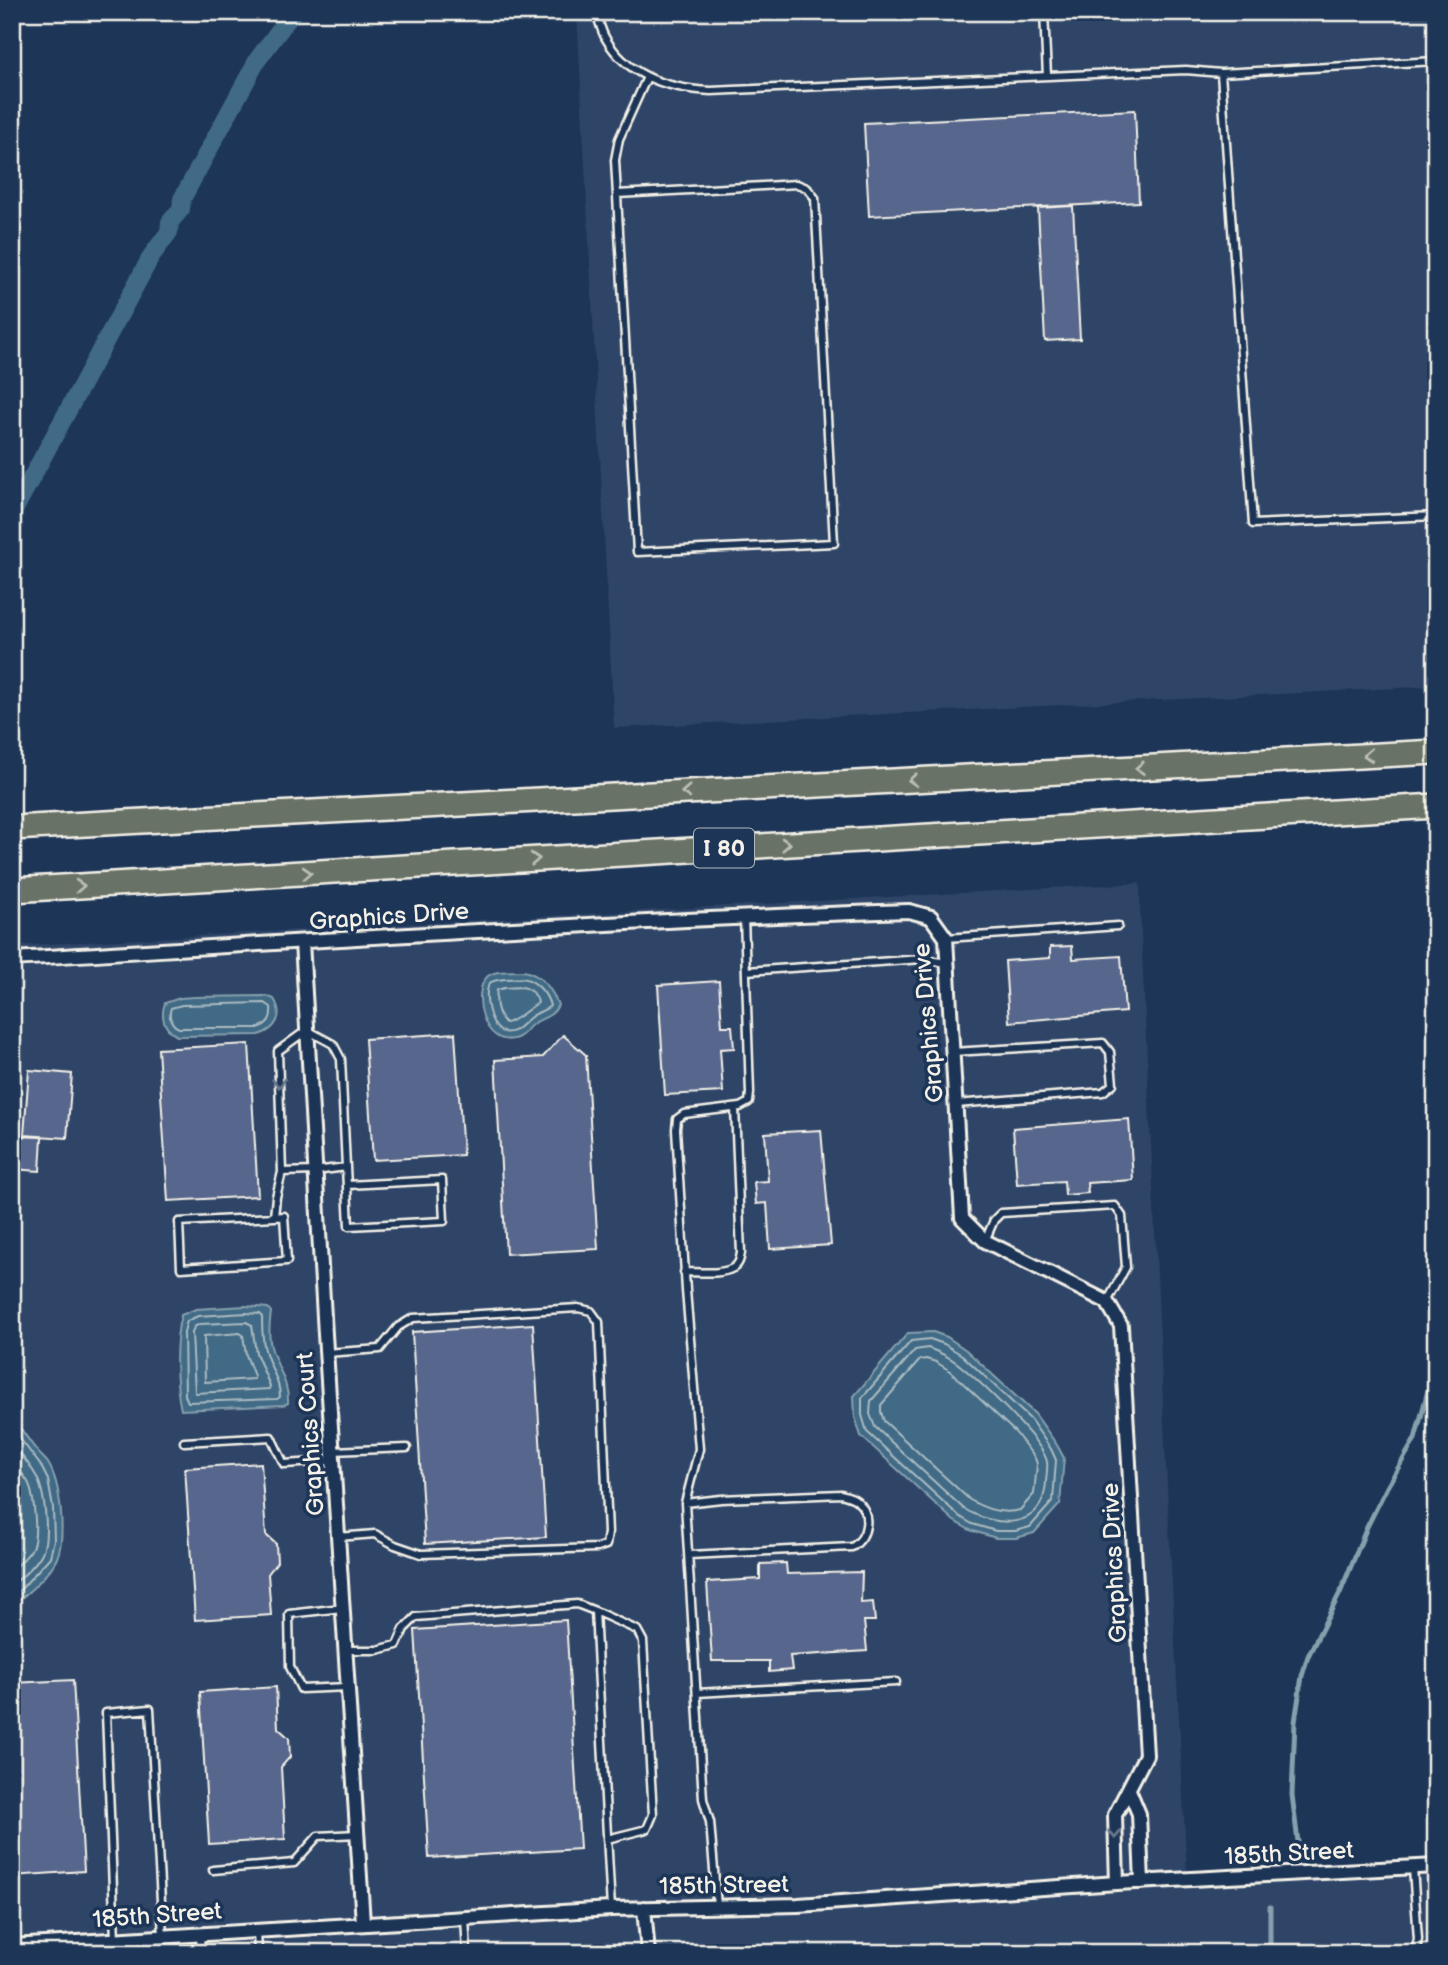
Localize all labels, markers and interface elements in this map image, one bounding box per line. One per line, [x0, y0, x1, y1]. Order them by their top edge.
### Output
one-way arrow [1362, 748, 1373, 763]
one-way arrow [1135, 760, 1146, 775]
one-way arrow [908, 772, 919, 787]
one-way arrow [680, 785, 691, 800]
road number: I 80 [694, 828, 754, 868]
one-way arrow [781, 837, 792, 852]
one-way arrow [529, 852, 540, 867]
one-way arrow [302, 865, 313, 880]
one-way arrow [75, 879, 86, 894]
street label: Graphics Drive [308, 896, 470, 937]
street label: Graphics Drive [907, 942, 950, 1104]
one-way arrow [272, 1078, 287, 1089]
street label: Graphics Court [290, 1351, 331, 1517]
street label: Graphics Drive [1096, 1482, 1133, 1644]
one-way arrow [1107, 1830, 1123, 1840]
street label: 185th Street [1224, 1836, 1355, 1871]
street label: 185th Street [659, 1870, 790, 1901]
street label: 185th Street [91, 1896, 223, 1934]

